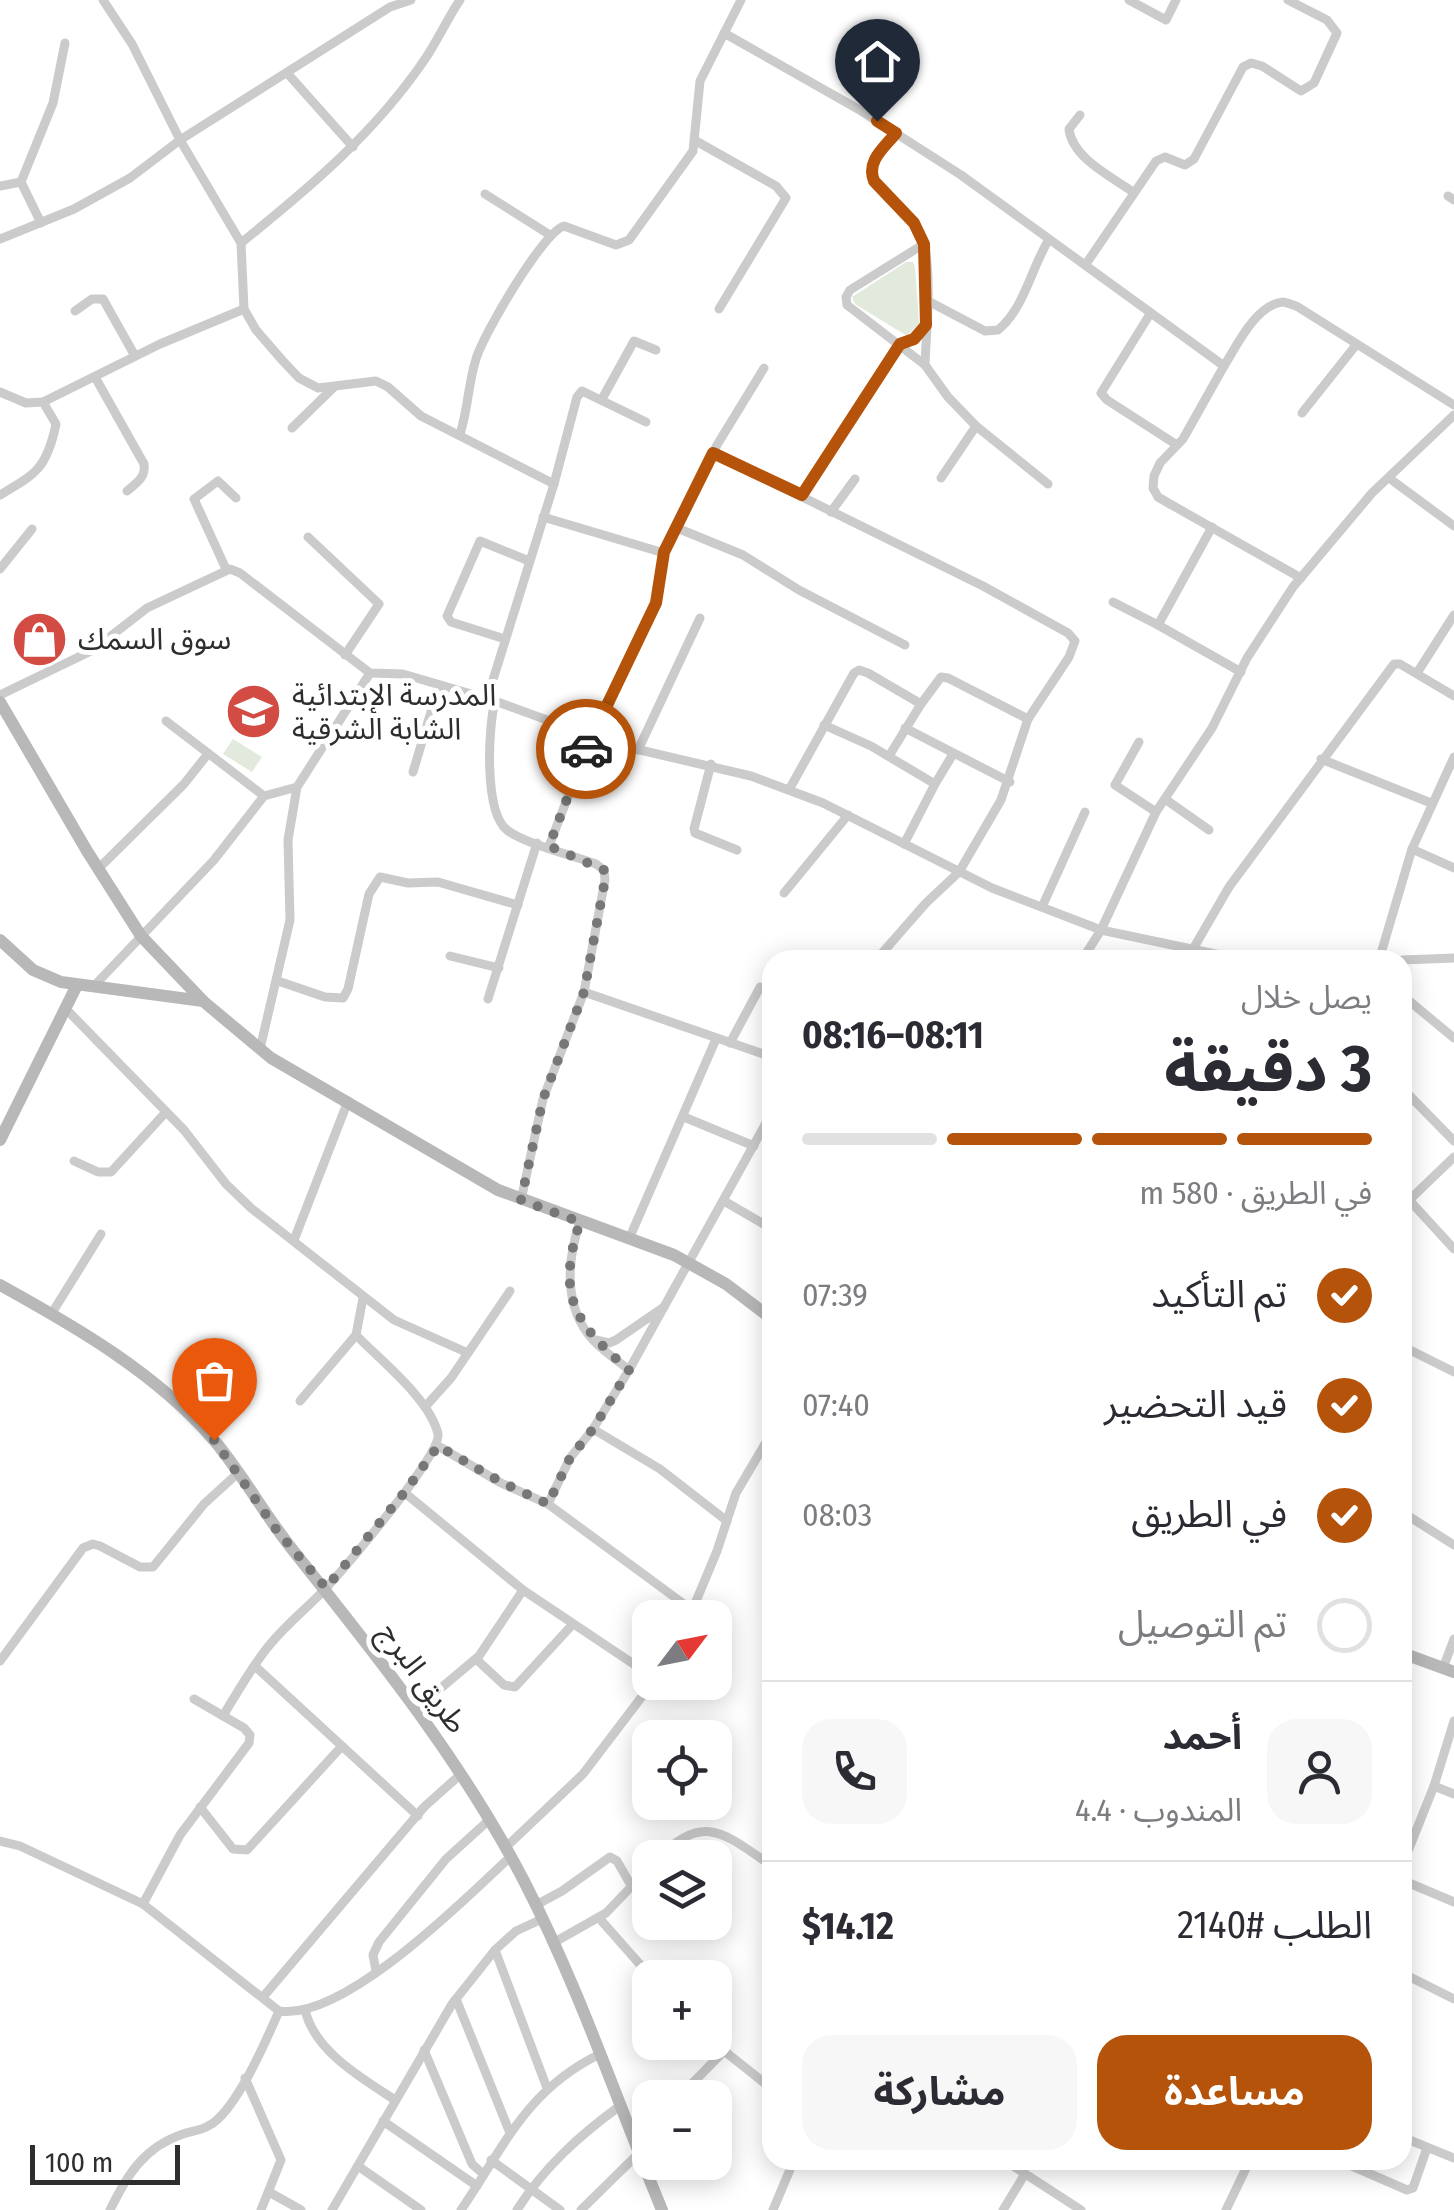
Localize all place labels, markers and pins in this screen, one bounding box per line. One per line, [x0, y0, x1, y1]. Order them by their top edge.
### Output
pin [835, 19, 920, 122]
shop icon: سوق السمك [9, 609, 69, 669]
place label: سوق السمك [78, 621, 231, 657]
place label: المدرسة الإبتدائية الشابة الشرقية [292, 677, 496, 747]
school or university icon: المدرسة الإبتدائية الشابة الشرقية [223, 682, 283, 742]
pin [172, 1338, 257, 1441]

